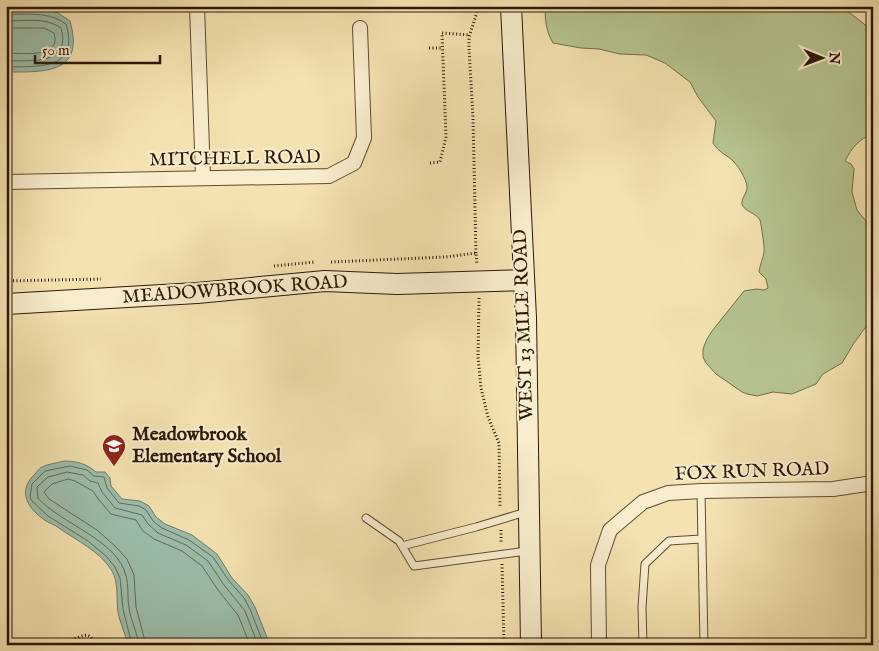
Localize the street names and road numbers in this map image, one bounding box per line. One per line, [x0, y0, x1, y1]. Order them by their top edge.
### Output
street label: MITCHELL ROAD [149, 146, 321, 172]
street label: WEST 13 MILE ROAD [509, 229, 539, 421]
street label: MEADOWBROOK ROAD [121, 270, 349, 310]
street label: FOX RUN ROAD [674, 457, 830, 487]

